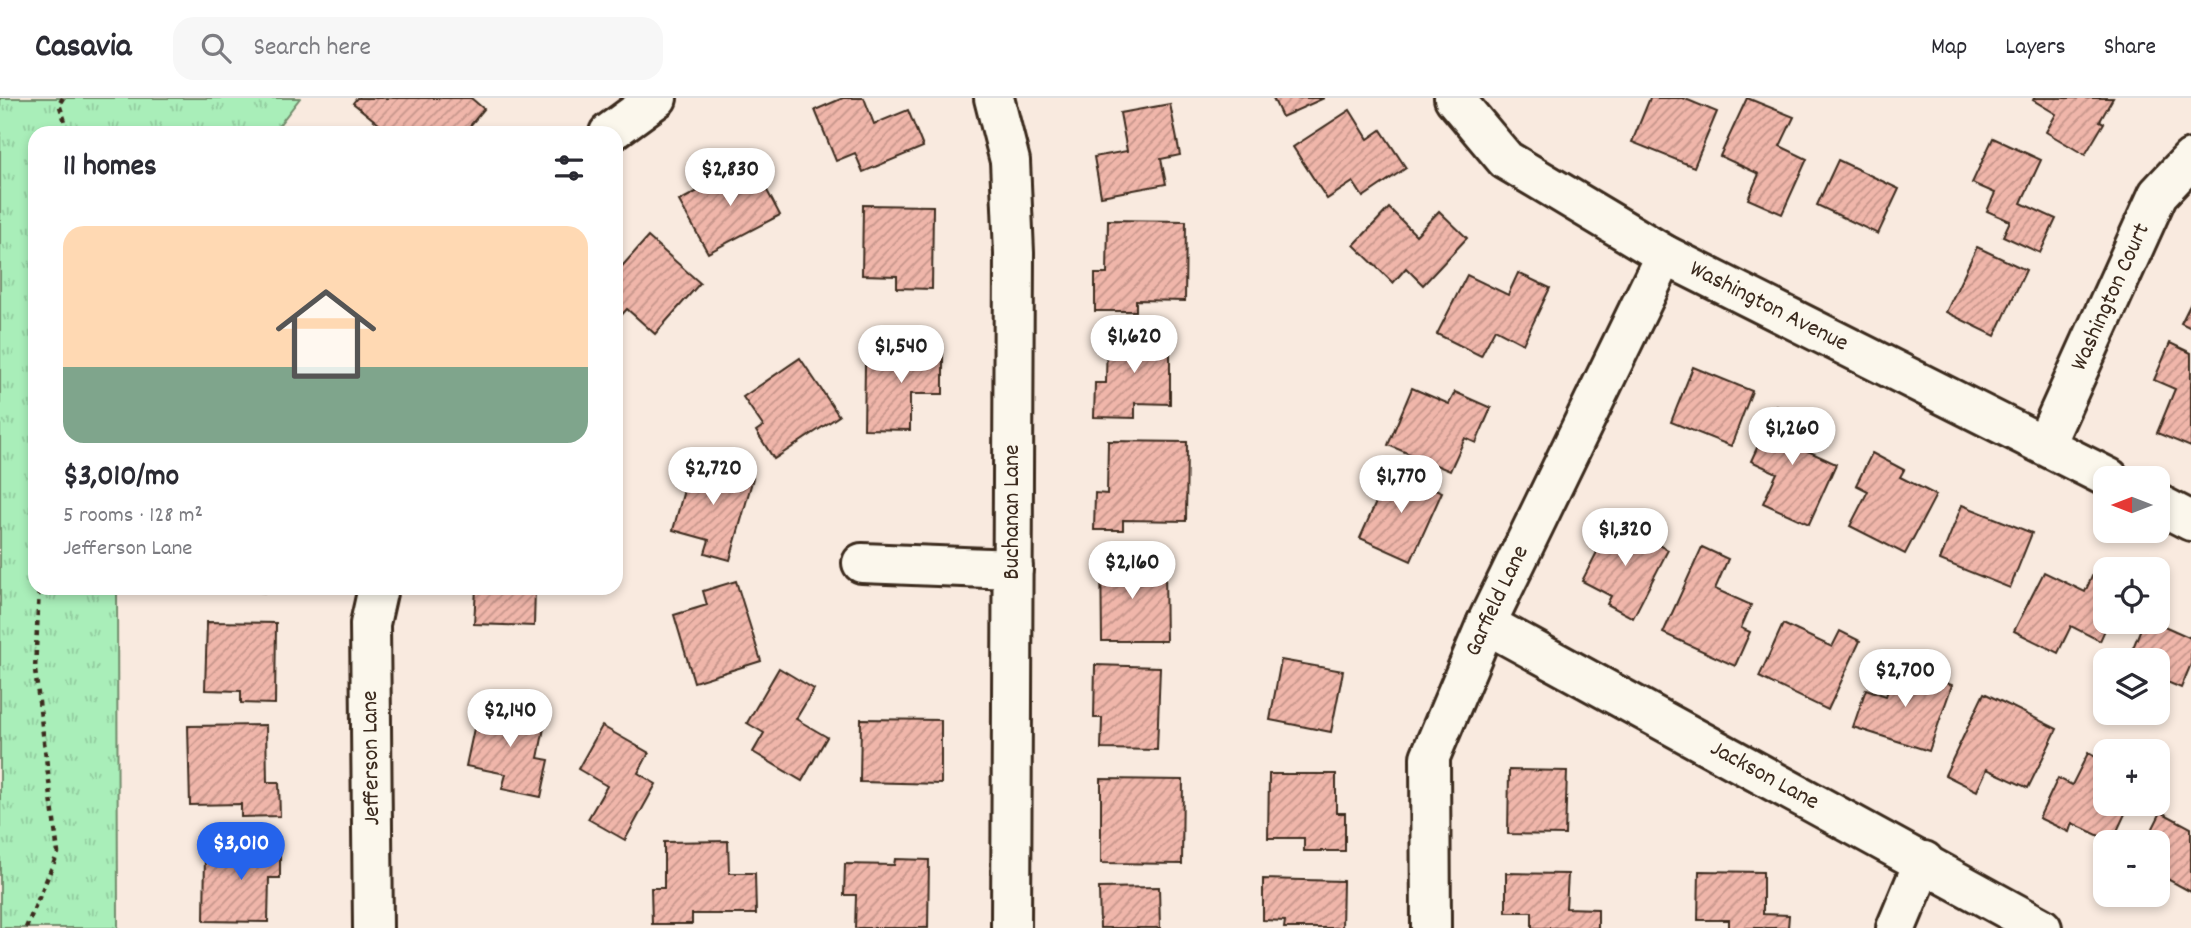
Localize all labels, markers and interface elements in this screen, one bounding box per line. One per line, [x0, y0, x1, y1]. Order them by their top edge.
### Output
search box [173, 17, 663, 80]
text: Casavia [35, 25, 131, 72]
icon: search [197, 29, 235, 67]
text: Search here [253, 30, 371, 67]
text: Map [1931, 31, 1967, 65]
text: Layers [2005, 31, 2066, 65]
text: Share [2104, 31, 2156, 65]
text: 11 homes [63, 147, 157, 190]
pin: $2,830 [673, 148, 787, 208]
icon: filters [550, 149, 588, 187]
text: $2,830 [701, 154, 759, 187]
street label: Washington Court [2063, 218, 2160, 377]
street label: Washington Avenue [1683, 253, 1854, 361]
icon: home [263, 271, 389, 397]
pin: $1,620 [1077, 316, 1191, 375]
text: $1,620 [1107, 321, 1161, 354]
pin: $1,540 [844, 326, 958, 385]
text: $1,540 [874, 331, 928, 364]
pin: $1,260 [1735, 408, 1849, 467]
text: $1,260 [1765, 413, 1819, 446]
street label: Buchanan Lane [996, 444, 1030, 580]
pin: $2,720 [656, 448, 770, 507]
text: $2,720 [684, 453, 742, 486]
pin: $1,770 [1344, 456, 1458, 515]
text: $3,010/mo [63, 457, 179, 500]
text: $1,770 [1375, 461, 1427, 494]
north arrow [2093, 466, 2170, 542]
map controls [2093, 466, 2170, 907]
text: 5 rooms · 128 m² [63, 500, 203, 533]
pin: $1,320 [1568, 508, 1682, 568]
text: $1,320 [1598, 514, 1652, 547]
text: Jefferson Lane [63, 533, 192, 566]
street label: Garfield Lane [1457, 540, 1539, 662]
pin: $2,160 [1075, 542, 1189, 601]
text: $2,160 [1105, 547, 1159, 580]
button: locate [2093, 557, 2170, 634]
button: layers [2093, 648, 2170, 725]
pin: $2,700 [1848, 650, 1962, 709]
text: $2,700 [1875, 655, 1935, 688]
street label: Jefferson Lane [354, 690, 390, 826]
pin: $2,140 [453, 690, 567, 749]
text: $2,140 [483, 695, 537, 728]
street label: Jackson Lane [1703, 732, 1825, 820]
button: + [2093, 739, 2170, 816]
pin: $3,010 [184, 822, 298, 882]
text: $3,010 [213, 828, 269, 861]
button: − [2093, 830, 2170, 907]

